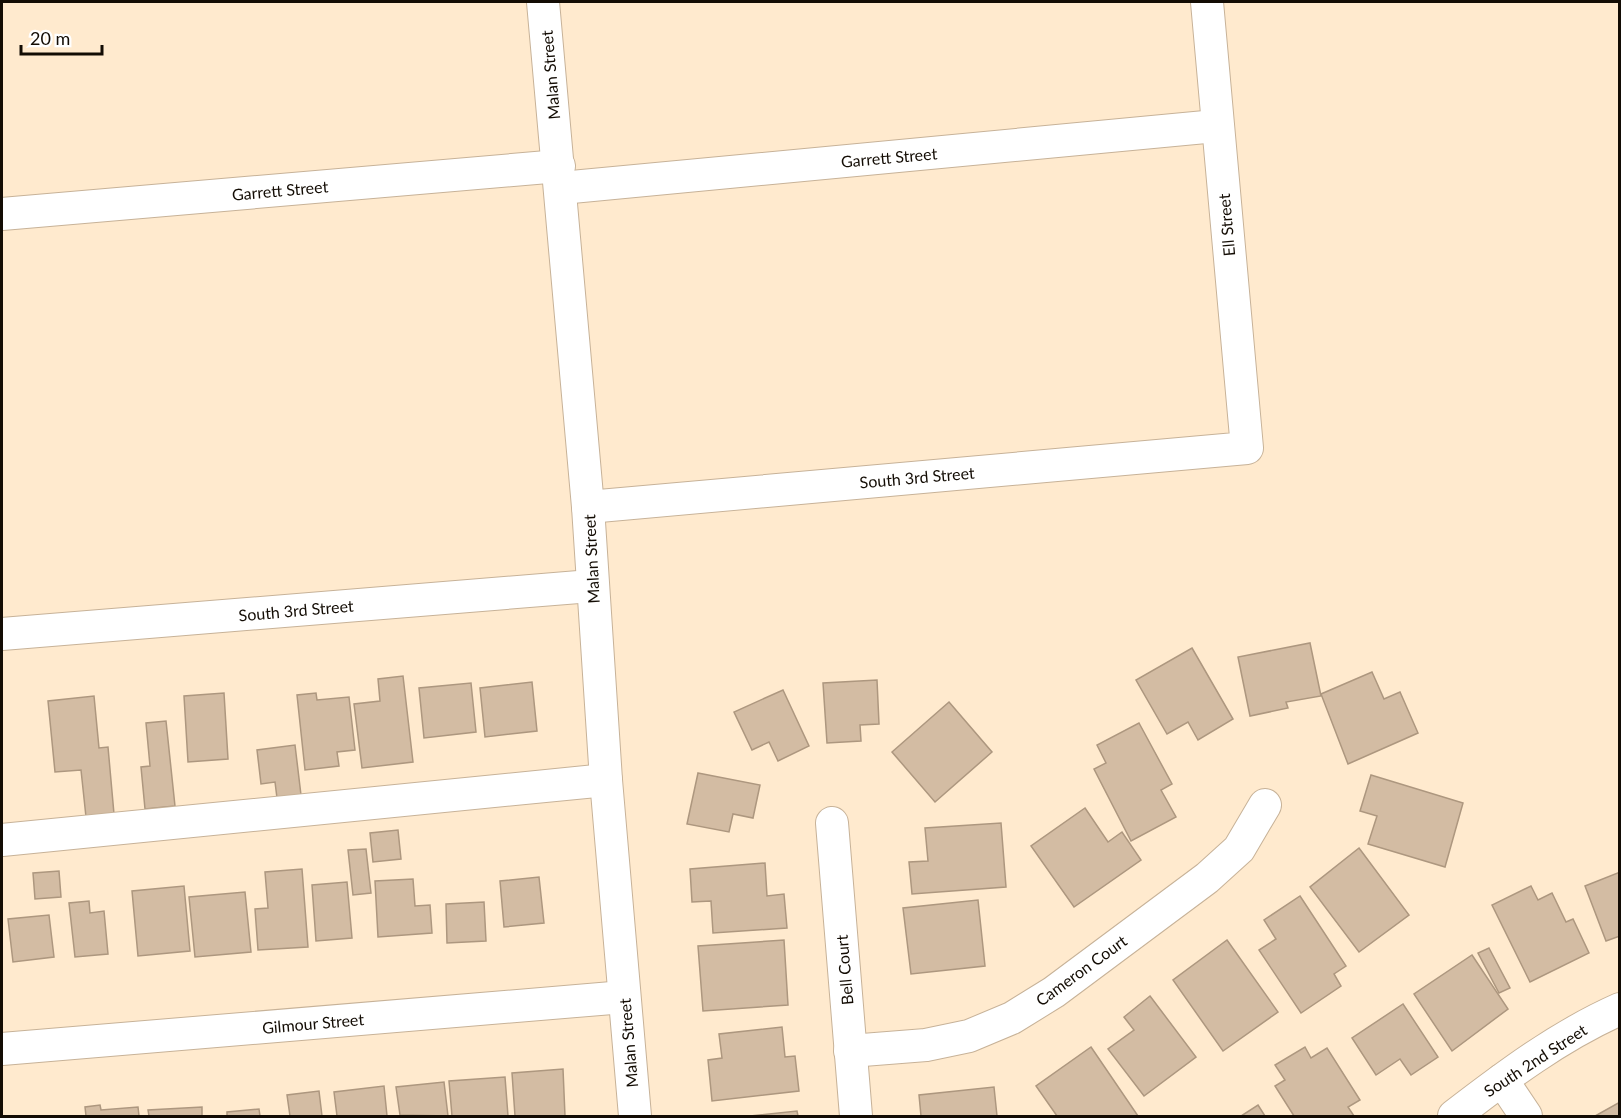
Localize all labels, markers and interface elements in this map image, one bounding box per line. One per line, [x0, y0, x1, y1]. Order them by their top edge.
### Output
scale bar [21, 18, 102, 56]
text: 20 m [30, 27, 70, 49]
street label: Malan Street [537, 29, 563, 120]
street label: Garrett Street [840, 143, 938, 171]
street label: Garrett Street [231, 176, 329, 204]
street label: Ell Street [1214, 193, 1238, 257]
street label: South 3rd Street [859, 462, 976, 491]
street label: Malan Street [579, 514, 603, 604]
street label: South 3rd Street [238, 595, 355, 624]
street label: Cameron Court [1032, 930, 1130, 1009]
street label: Bell Court [831, 934, 857, 1006]
street label: Malan Street [615, 997, 641, 1088]
street label: Gilmour Street [261, 1009, 365, 1037]
street label: South 2nd Street [1480, 1020, 1590, 1100]

